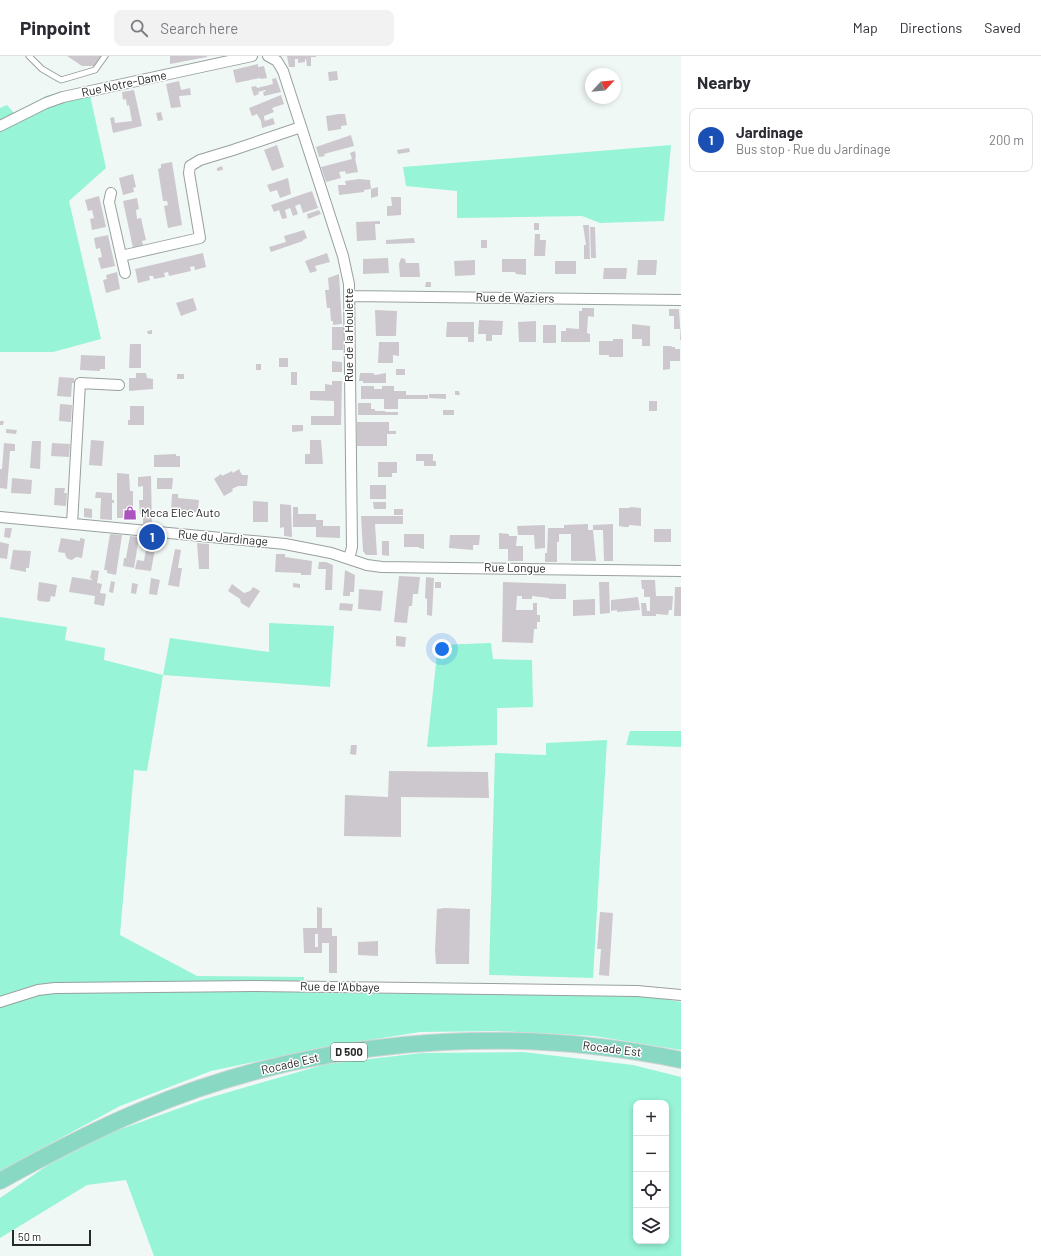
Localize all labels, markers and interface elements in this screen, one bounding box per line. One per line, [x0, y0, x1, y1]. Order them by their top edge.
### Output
search box [114, 10, 394, 46]
text: Pinpoint [20, 16, 90, 39]
icon: search [128, 17, 150, 39]
text: Search here [160, 19, 238, 37]
text: Map [853, 19, 878, 36]
text: Directions [900, 19, 962, 36]
text: Saved [984, 19, 1021, 36]
street label: Rue Notre-Dame [80, 67, 168, 99]
north arrow [585, 68, 621, 104]
text: Nearby [697, 72, 751, 92]
text: Jardinage [736, 123, 803, 141]
text: 1 [709, 132, 713, 148]
text: 200 m [989, 132, 1024, 148]
text: Bus stop · Rue du Jardinage [736, 141, 891, 157]
street label: Rue de la Houlette [341, 288, 355, 382]
street label: Rue de Waziers [475, 289, 555, 305]
shop icon: Meca Elec Auto [122, 505, 138, 521]
place label: Meca Elec Auto [141, 505, 220, 519]
pin: 1 [139, 522, 165, 552]
street label: Rue du Jardinage [177, 526, 269, 548]
street label: Rue Longue [484, 559, 546, 575]
your location [432, 639, 452, 659]
street label: Rue de l'Abbaye [300, 978, 380, 994]
street label: Rocade Est [582, 1037, 642, 1059]
road number: D 500 [331, 1043, 367, 1061]
street label: Rocade Est [259, 1050, 320, 1076]
map controls [633, 1100, 669, 1244]
button: + [633, 1100, 669, 1136]
button: − [633, 1136, 669, 1172]
button: locate [633, 1172, 669, 1208]
button: layers [633, 1208, 669, 1244]
scale bar [12, 1228, 91, 1247]
text: 50 m [18, 1230, 41, 1243]

